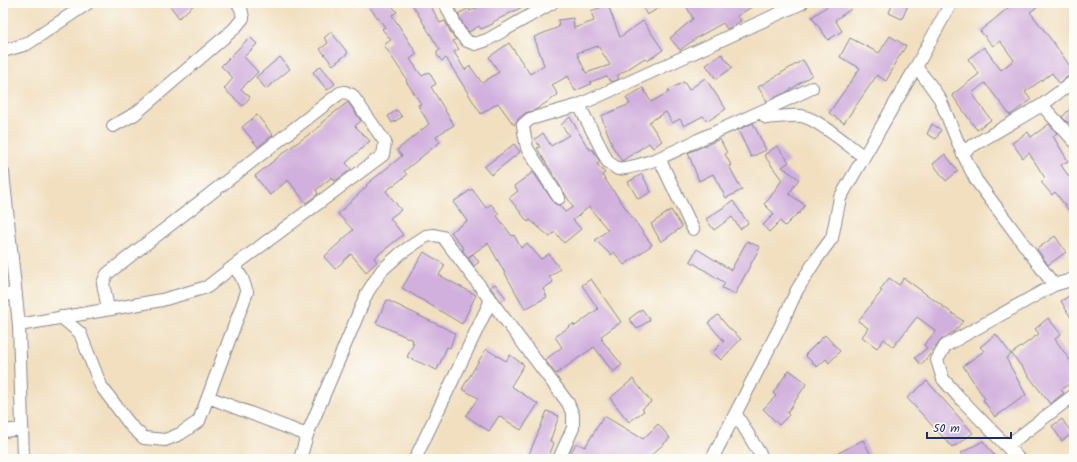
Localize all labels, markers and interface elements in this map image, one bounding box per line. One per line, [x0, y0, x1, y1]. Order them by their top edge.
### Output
scale bar [927, 414, 1011, 440]
text: 50 m [933, 419, 960, 438]

